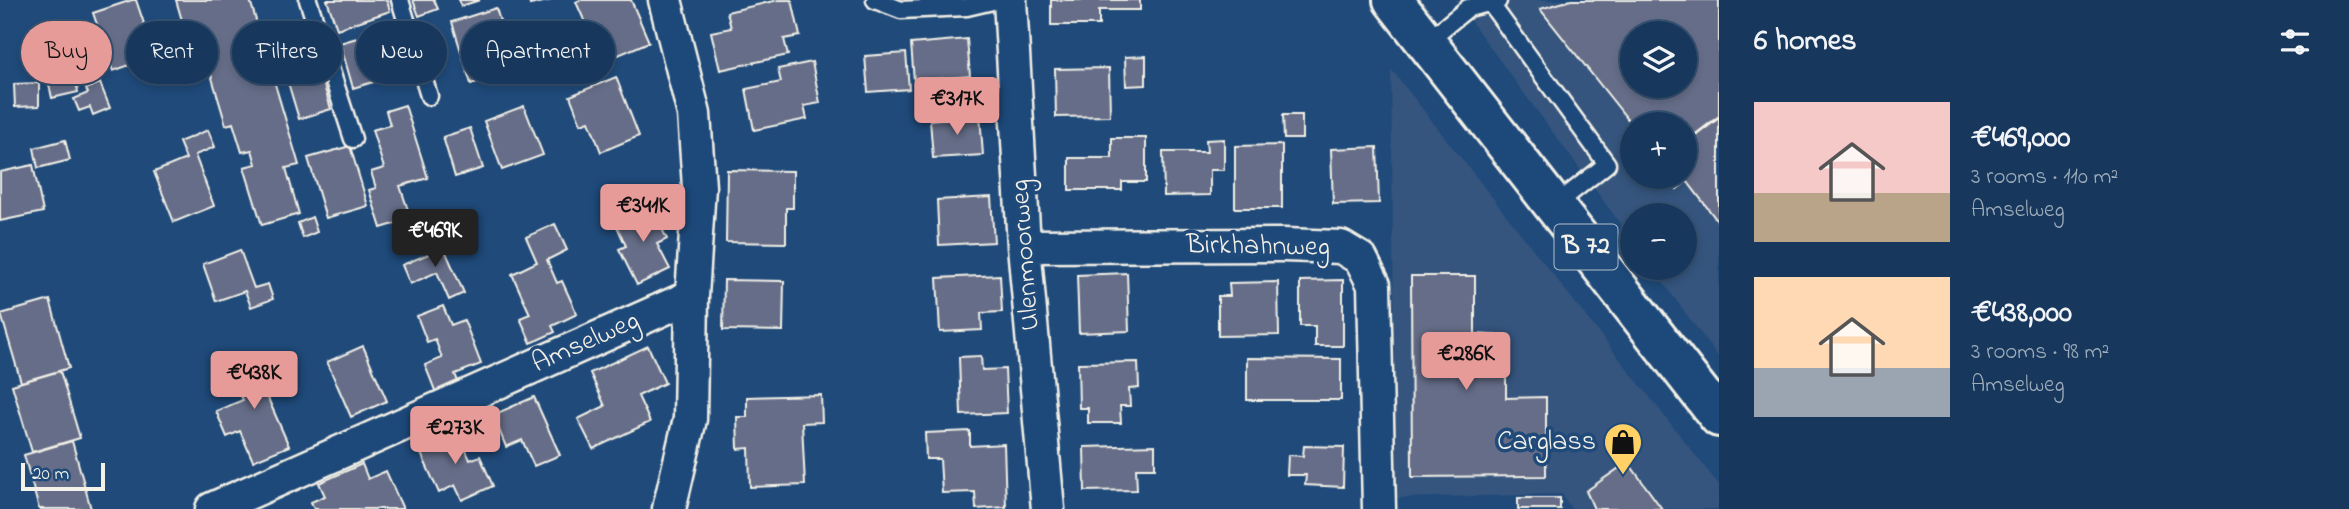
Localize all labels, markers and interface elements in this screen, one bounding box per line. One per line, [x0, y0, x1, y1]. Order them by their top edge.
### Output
text: 6 homes [1754, 20, 1857, 64]
chip: Buy [21, 21, 112, 84]
chip: Rent [126, 21, 218, 84]
chip: Filters [232, 21, 342, 84]
chip: New [356, 21, 447, 84]
chip: Apartment [461, 21, 615, 84]
map controls [1620, 21, 1697, 280]
button: layers [1620, 21, 1697, 98]
icon: filters [2276, 23, 2314, 61]
pin: €317K [908, 78, 1006, 137]
text: €317K [930, 83, 984, 116]
button: + [1620, 112, 1697, 189]
text: €469,000 [1971, 117, 2071, 161]
icon: home [1810, 130, 1894, 214]
text: 3 rooms · 110 m² [1971, 161, 2118, 194]
street label: Ulenmoorweg [1000, 178, 1052, 332]
pin: €341K [594, 184, 692, 244]
text: €341K [616, 190, 670, 223]
text: Amselweg [1971, 194, 2065, 227]
button: − [1620, 203, 1697, 280]
pin: €469K [386, 210, 484, 269]
text: €469K [408, 215, 462, 248]
road number: B 72 [1554, 224, 1618, 270]
street label: Birkhahnweg [1185, 225, 1330, 269]
text: €438,000 [1971, 292, 2072, 336]
street label: Amselweg [526, 301, 646, 385]
icon: home [1810, 305, 1894, 389]
pin: €286K [1417, 332, 1515, 392]
text: 3 rooms · 98 m² [1971, 336, 2109, 369]
text: €286K [1437, 338, 1495, 371]
pin: €438K [205, 352, 303, 411]
text: €438K [227, 357, 281, 390]
text: Amselweg [1971, 369, 2065, 402]
pin: €273K [406, 406, 504, 466]
text: €273K [426, 412, 484, 445]
shop icon: Carglass [1602, 421, 1644, 476]
place label: Carglass [1497, 422, 1596, 463]
scale bar [21, 460, 105, 492]
text: 20 m [32, 461, 69, 488]

